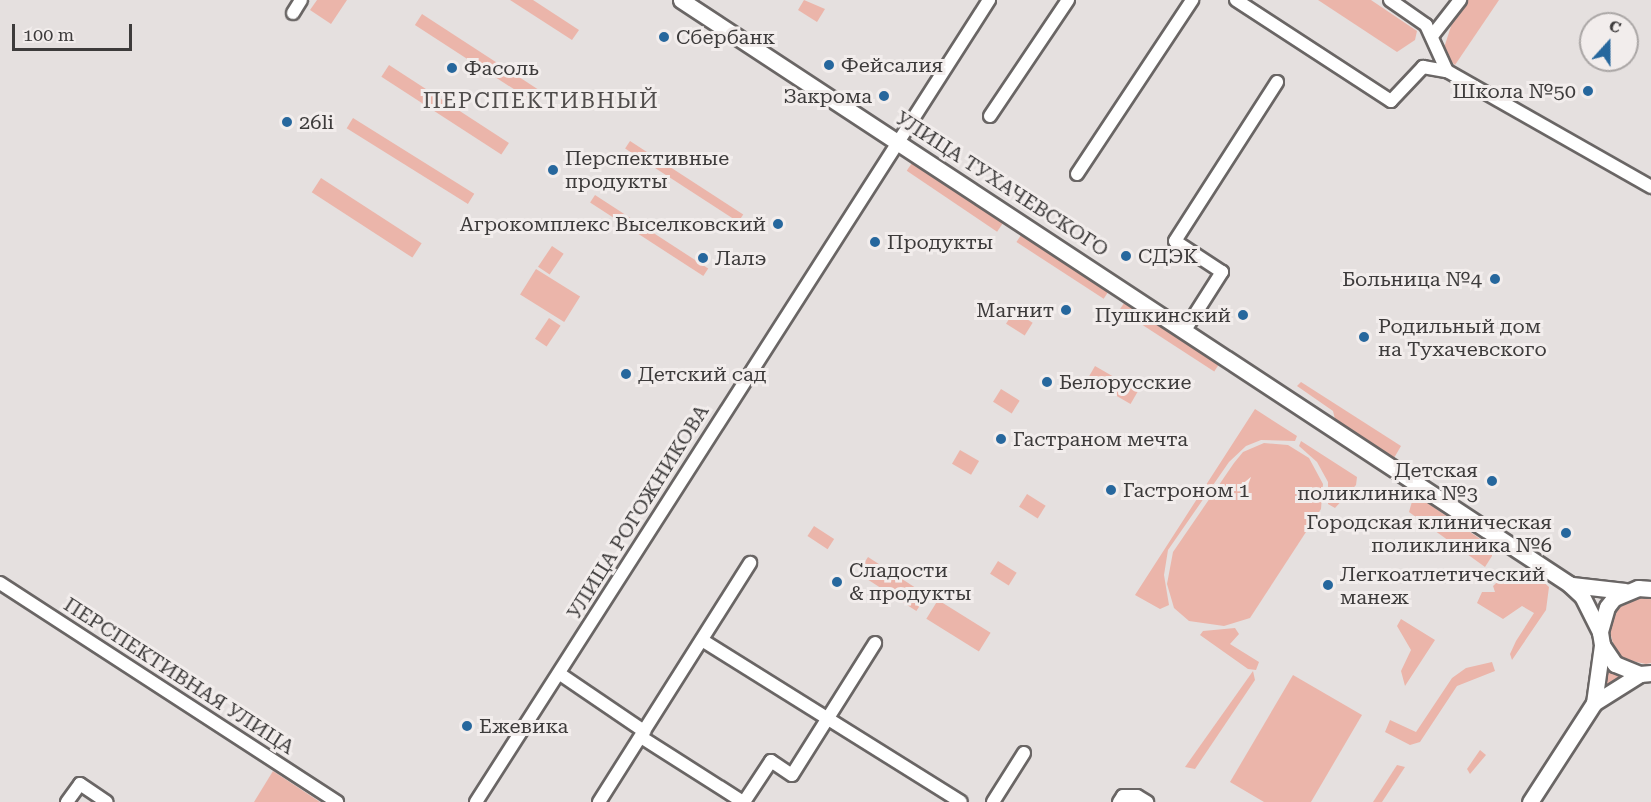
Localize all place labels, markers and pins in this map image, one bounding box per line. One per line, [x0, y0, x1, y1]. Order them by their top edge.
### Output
place label: Сбербанк [676, 25, 775, 49]
marker: Сбербанк [657, 30, 671, 44]
place label: Фейсалия [841, 53, 943, 77]
place label: Фасоль [464, 56, 539, 80]
marker: Фейсалия [822, 58, 836, 72]
marker: Фасоль [445, 61, 459, 75]
place label: Школа №50 [1453, 79, 1576, 103]
place label: Закрома [783, 84, 872, 108]
marker: Школа №50 [1581, 84, 1595, 98]
marker: Закрома [877, 89, 891, 103]
place label: 26li [299, 110, 334, 134]
marker: 26li [280, 115, 294, 129]
place label: Перспективные продукты [565, 146, 729, 193]
marker: Перспективные продукты [546, 163, 560, 177]
place label: Агрокомплекс Выселковский [460, 212, 766, 236]
marker: Агрокомплекс Выселковский [771, 217, 785, 231]
place label: Продукты [887, 230, 993, 254]
marker: Продукты [868, 235, 882, 249]
place label: СДЭК [1138, 244, 1198, 268]
place label: Лалэ [715, 246, 766, 270]
marker: СДЭК [1119, 249, 1133, 263]
marker: Лалэ [696, 251, 710, 265]
place label: Больница №4 [1342, 267, 1482, 291]
marker: Больница №4 [1486, 270, 1504, 288]
place label: Магнит [976, 298, 1054, 322]
marker: Магнит [1059, 303, 1073, 317]
place label: Пушкинский [1095, 303, 1231, 327]
marker: Пушкинский [1236, 308, 1250, 322]
place label: Родильный дом на Тухачевского [1378, 314, 1547, 361]
marker: Родильный дом на Тухачевского [1355, 328, 1373, 346]
place label: Детский сад [638, 362, 766, 386]
marker: Детский сад [619, 367, 633, 381]
place label: Белорусские [1059, 370, 1191, 394]
marker: Белорусские [1040, 375, 1054, 389]
place label: Гастраном мечта [1013, 427, 1188, 451]
marker: Гастраном мечта [994, 432, 1008, 446]
place label: Детская поликлиника №3 [1297, 458, 1478, 505]
marker: Детская поликлиника №3 [1483, 472, 1501, 490]
place label: Гастроном 1 [1123, 478, 1250, 502]
marker: Гастроном 1 [1104, 483, 1118, 497]
place label: Городская клиническая поликлиника №6 [1307, 510, 1552, 557]
marker: Городская клиническая поликлиника №6 [1557, 524, 1575, 542]
place label: Сладости & продукты [849, 558, 971, 605]
place label: Легкоатлетический манеж [1340, 562, 1545, 609]
marker: Сладости & продукты [830, 575, 844, 589]
marker: Легкоатлетический манеж [1321, 578, 1335, 592]
place label: Ежевика [479, 714, 568, 738]
marker: Ежевика [460, 719, 474, 733]

